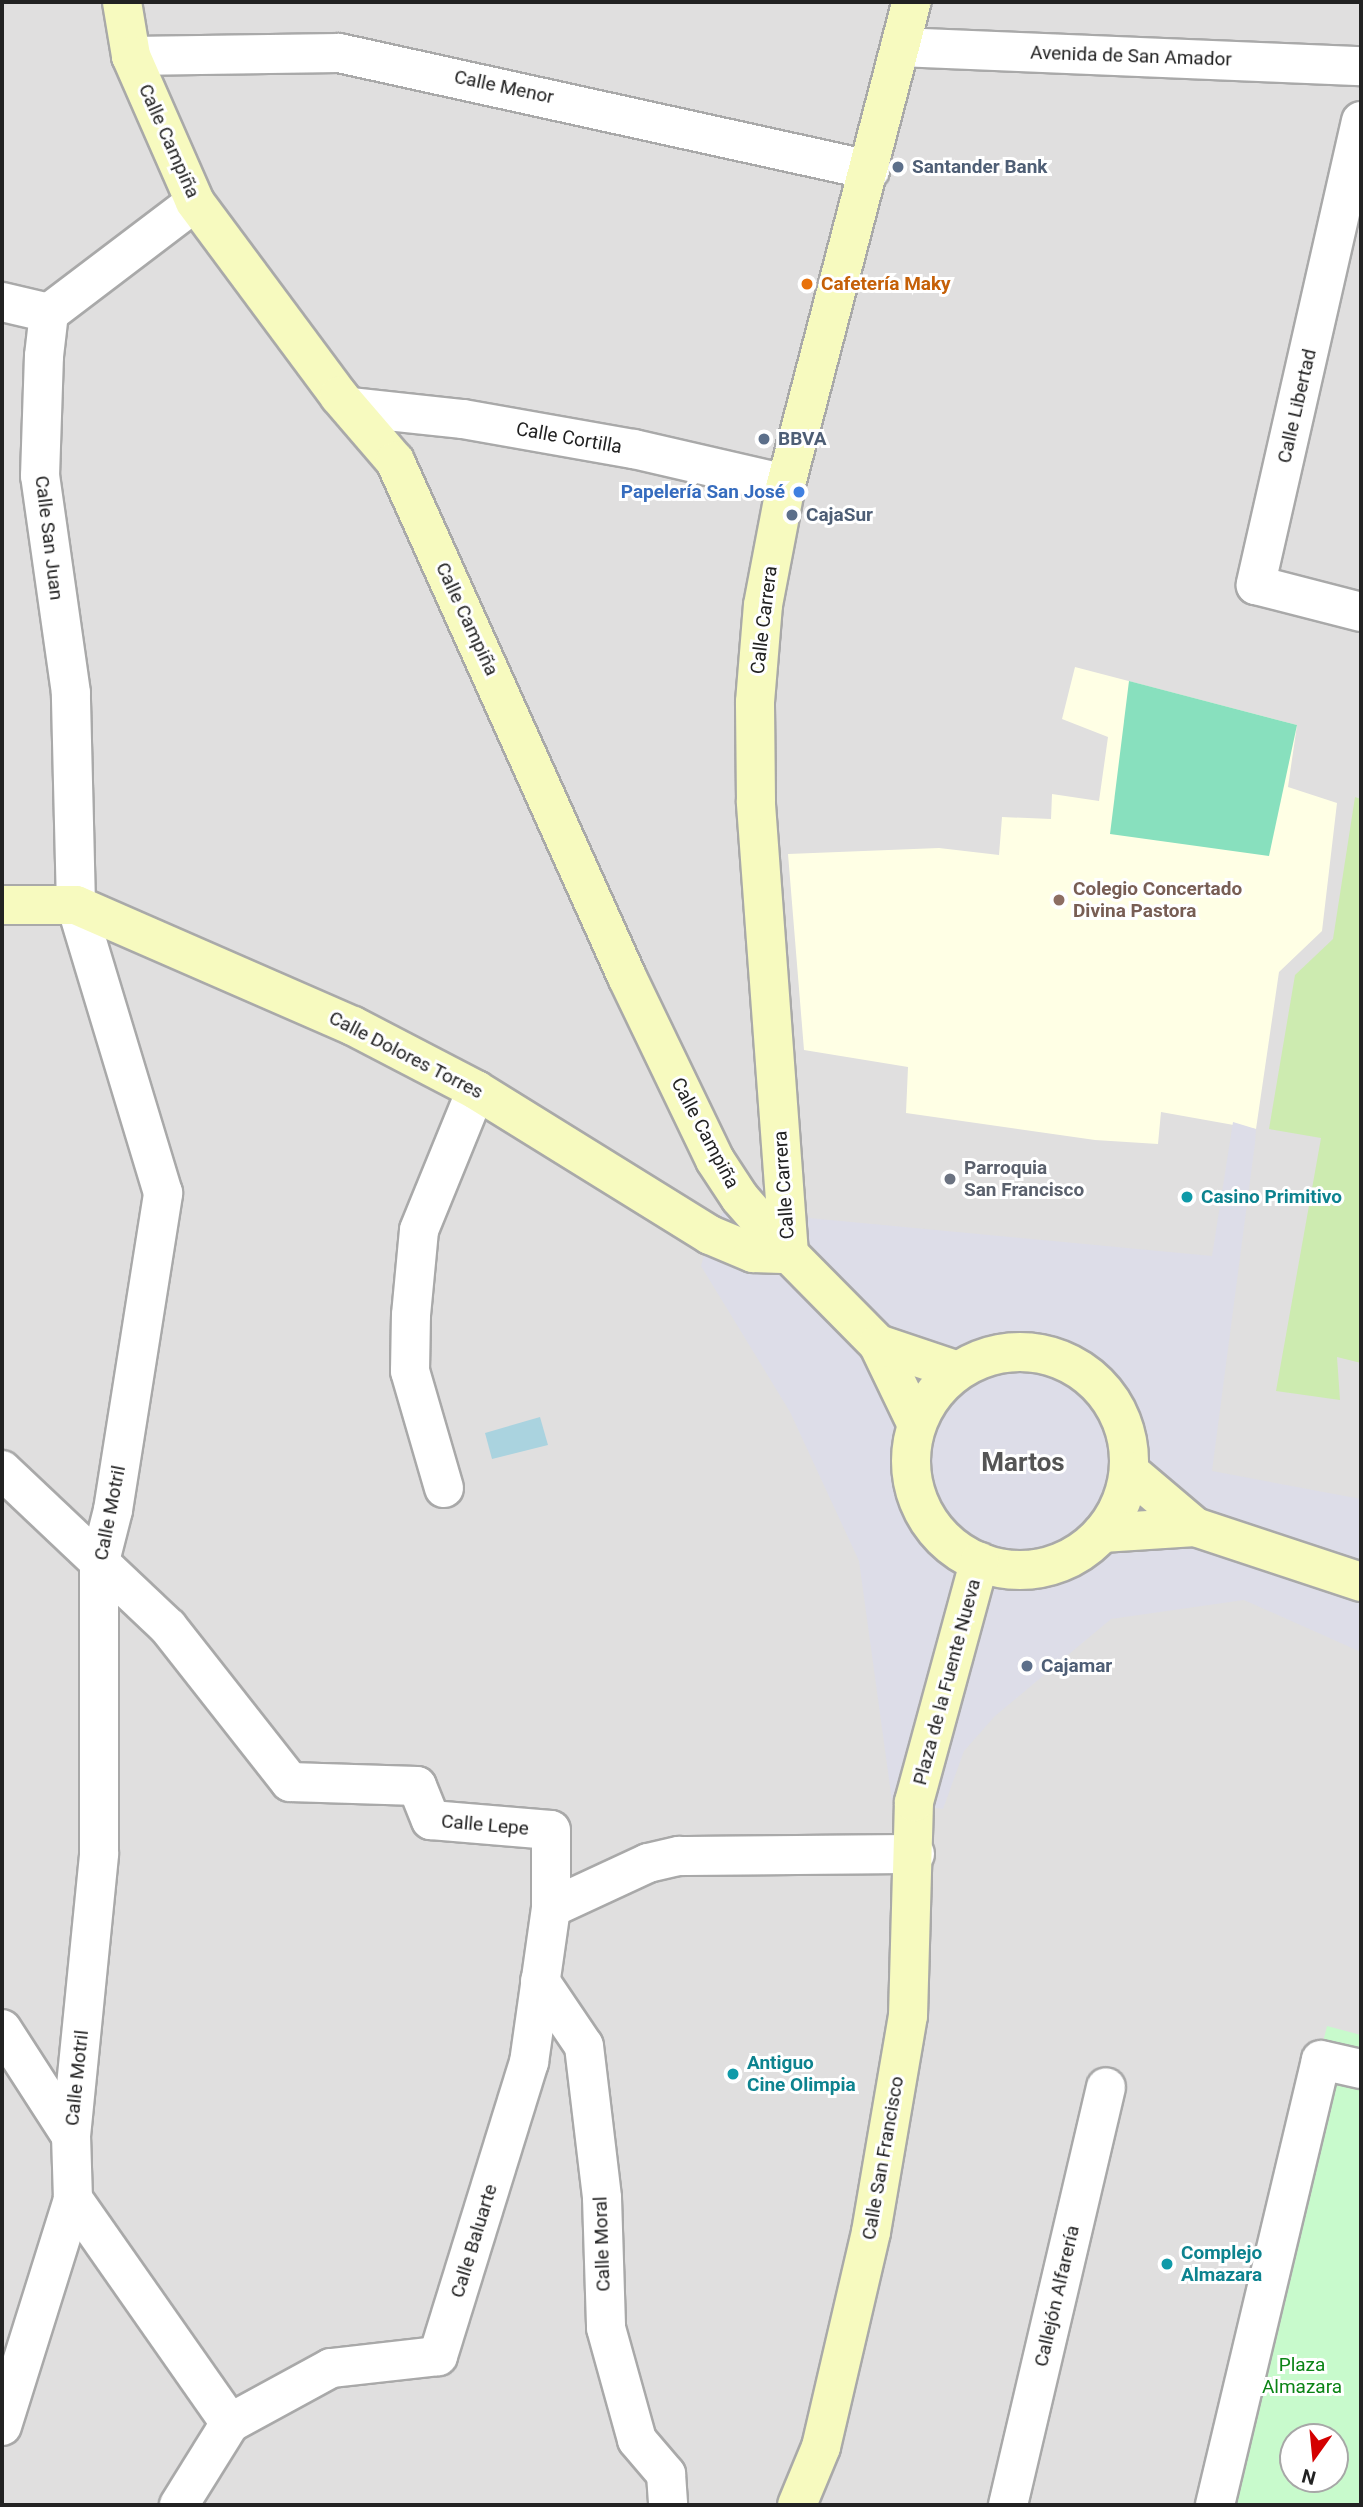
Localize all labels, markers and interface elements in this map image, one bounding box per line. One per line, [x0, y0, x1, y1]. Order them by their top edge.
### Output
street label: Avenida de San Amador [1030, 41, 1232, 71]
street label: Calle Menor [452, 65, 556, 109]
street label: Calle Campiña [134, 81, 204, 201]
place label: Santander Bank [912, 156, 1047, 178]
marker: Santander Bank [890, 159, 906, 175]
place label: Cafetería Maky [821, 273, 951, 295]
marker: Cafetería Maky [799, 276, 815, 292]
street label: Calle Libertad [1273, 347, 1321, 465]
street label: Calle Cortilla [514, 417, 624, 459]
place label: BBVA [778, 428, 827, 450]
marker: BBVA [756, 431, 772, 447]
street label: Calle San Juan [30, 474, 68, 602]
place label: Papelería San José [621, 481, 785, 503]
marker: Papelería San José [791, 484, 807, 500]
place label: CajaSur [806, 504, 873, 526]
marker: CajaSur [784, 507, 800, 523]
street label: Calle Campiña [431, 559, 503, 679]
street label: Calle Carrera [746, 565, 782, 675]
place label: Colegio Concertado Divina Pastora [1073, 878, 1242, 922]
marker: Colegio Concertado Divina Pastora [1051, 892, 1067, 908]
street label: Calle Dolores Torres [325, 1006, 487, 1104]
street label: Calle Campiña [666, 1074, 744, 1192]
street label: Calle Carrera [769, 1130, 799, 1240]
place label: Parroquia San Francisco [964, 1157, 1084, 1201]
marker: Parroquia San Francisco [942, 1171, 958, 1187]
place label: Casino Primitivo [1201, 1186, 1342, 1208]
marker: Casino Primitivo [1179, 1189, 1195, 1205]
district label: Martos [981, 1447, 1065, 1479]
street label: Calle Motril [90, 1464, 130, 1562]
street label: Plaza de la Fuente Nueva [909, 1577, 985, 1787]
place label: Cajamar [1041, 1655, 1112, 1677]
marker: Cajamar [1019, 1658, 1035, 1674]
street label: Calle Lepe [440, 1810, 530, 1840]
street label: Calle Motril [61, 2029, 93, 2127]
place label: Antiguo Cine Olimpia [747, 2052, 856, 2096]
marker: Antiguo Cine Olimpia [725, 2066, 741, 2082]
street label: Calle San Francisco [857, 2074, 909, 2242]
street label: Calle Baluarte [446, 2181, 502, 2301]
street label: Calle Moral [589, 2196, 615, 2292]
street label: Callejón Alfarería [1030, 2223, 1084, 2369]
place label: Complejo Almazara [1181, 2242, 1262, 2286]
marker: Complejo Almazara [1159, 2256, 1175, 2272]
park label: Plaza Almazara [1262, 2354, 1342, 2398]
north arrow [1279, 2423, 1349, 2493]
text: N [1300, 2464, 1318, 2490]

